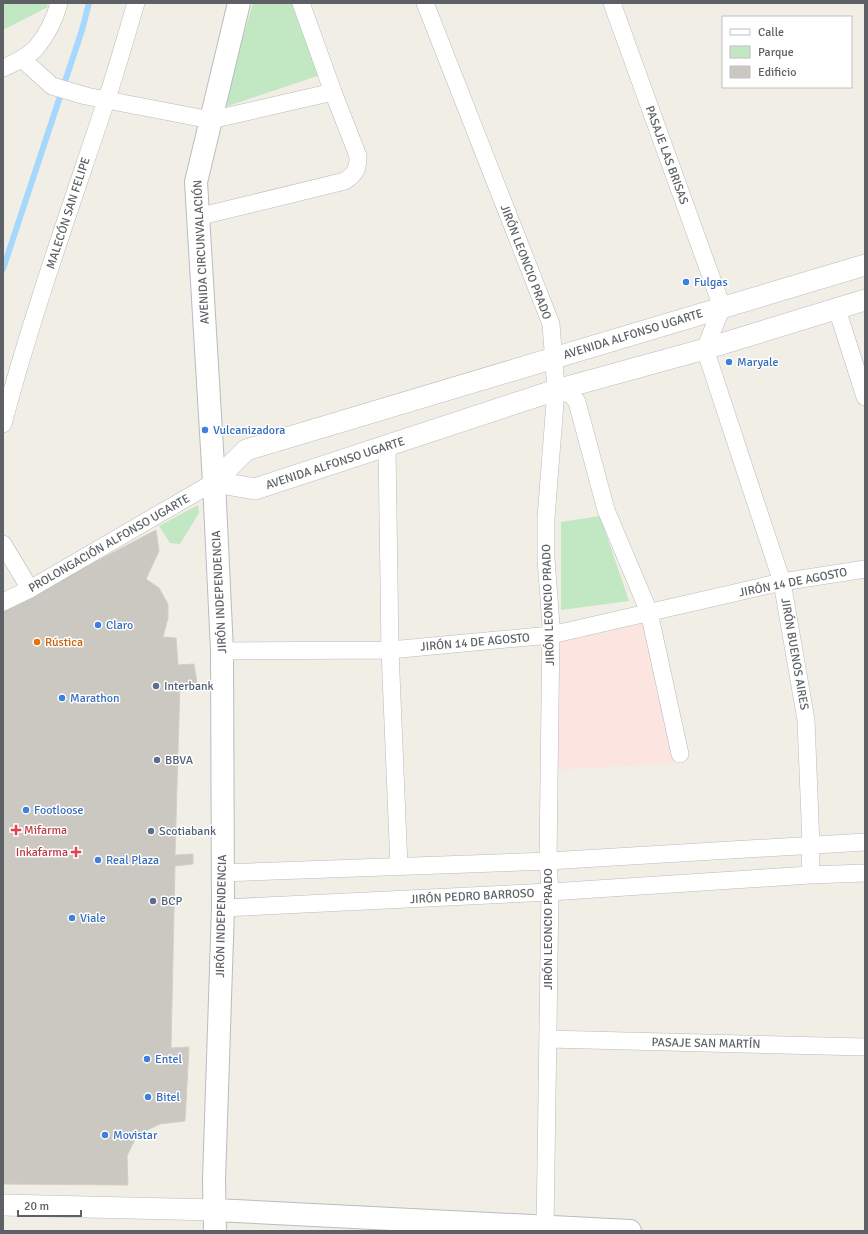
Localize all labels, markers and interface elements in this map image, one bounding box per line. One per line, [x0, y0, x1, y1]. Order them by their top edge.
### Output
legend [722, 16, 852, 88]
text: Calle [758, 25, 784, 40]
text: Parque [758, 45, 794, 60]
text: Edificio [758, 65, 796, 80]
street label: PASAJE LAS BRISAS [642, 104, 691, 207]
street label: MALECÓN SAN FELIPE [43, 155, 94, 271]
street label: AVENIDA CIRCUNVALACIÓN [190, 179, 213, 325]
street label: JIRÓN LEONCIO PRADO [497, 203, 554, 322]
place label: Fulgas [694, 275, 728, 290]
marker: Fulgas [681, 277, 691, 287]
street label: AVENIDA ALFONSO UGARTE [561, 306, 705, 363]
place label: Maryale [737, 355, 778, 370]
marker: Maryale [724, 357, 734, 367]
place label: Vulcanizadora [213, 423, 285, 438]
marker: Vulcanizadora [200, 425, 210, 435]
street label: AVENIDA ALFONSO UGARTE [264, 434, 407, 493]
street label: PROLONGACIÓN ALFONSO UGARTE [26, 491, 193, 596]
street label: JIRÓN INDEPENDENCIA [209, 529, 230, 654]
street label: JIRÓN LEONCIO PRADO [539, 544, 558, 666]
street label: JIRÓN 14 DE AGOSTO [738, 565, 849, 600]
street label: JIRÓN BUENOS AIRES [777, 597, 812, 712]
place label: Claro [106, 618, 133, 633]
marker: Claro [93, 620, 103, 630]
street label: JIRÓN 14 DE AGOSTO [420, 630, 531, 655]
place label: Rústica [45, 635, 83, 650]
marker: Rústica [32, 637, 42, 647]
place label: Interbank [164, 679, 214, 694]
marker: Interbank [151, 681, 161, 691]
place label: Marathon [70, 691, 120, 706]
marker: Marathon [57, 693, 67, 703]
place label: BBVA [165, 753, 194, 768]
marker: BBVA [152, 755, 162, 765]
place label: Footloose [34, 803, 84, 818]
marker: Footloose [21, 805, 31, 815]
place label: Mifarma [24, 823, 67, 838]
place label: Scotiabank [159, 824, 216, 839]
marker: Mifarma [11, 825, 21, 835]
marker: Scotiabank [146, 826, 156, 836]
place label: Inkafarma [16, 845, 68, 860]
marker: Inkafarma [71, 847, 81, 857]
place label: Real Plaza [106, 853, 159, 868]
street label: JIRÓN INDEPENDENCIA [213, 854, 230, 978]
marker: Real Plaza [93, 855, 103, 865]
street label: JIRÓN LEONCIO PRADO [541, 868, 556, 990]
street label: JIRÓN PEDRO BARROSO [409, 886, 535, 907]
place label: BCP [161, 894, 182, 909]
marker: BCP [148, 896, 158, 906]
place label: Viale [80, 911, 106, 926]
marker: Viale [67, 913, 77, 923]
street label: PASAJE SAN MARTÍN [651, 1035, 761, 1052]
place label: Entel [155, 1052, 182, 1067]
marker: Entel [142, 1054, 152, 1064]
place label: Bitel [156, 1090, 181, 1105]
marker: Bitel [143, 1092, 153, 1102]
place label: Movistar [113, 1128, 158, 1143]
marker: Movistar [100, 1130, 110, 1140]
scale bar [18, 1192, 81, 1218]
text: 20 m [24, 1199, 49, 1214]

